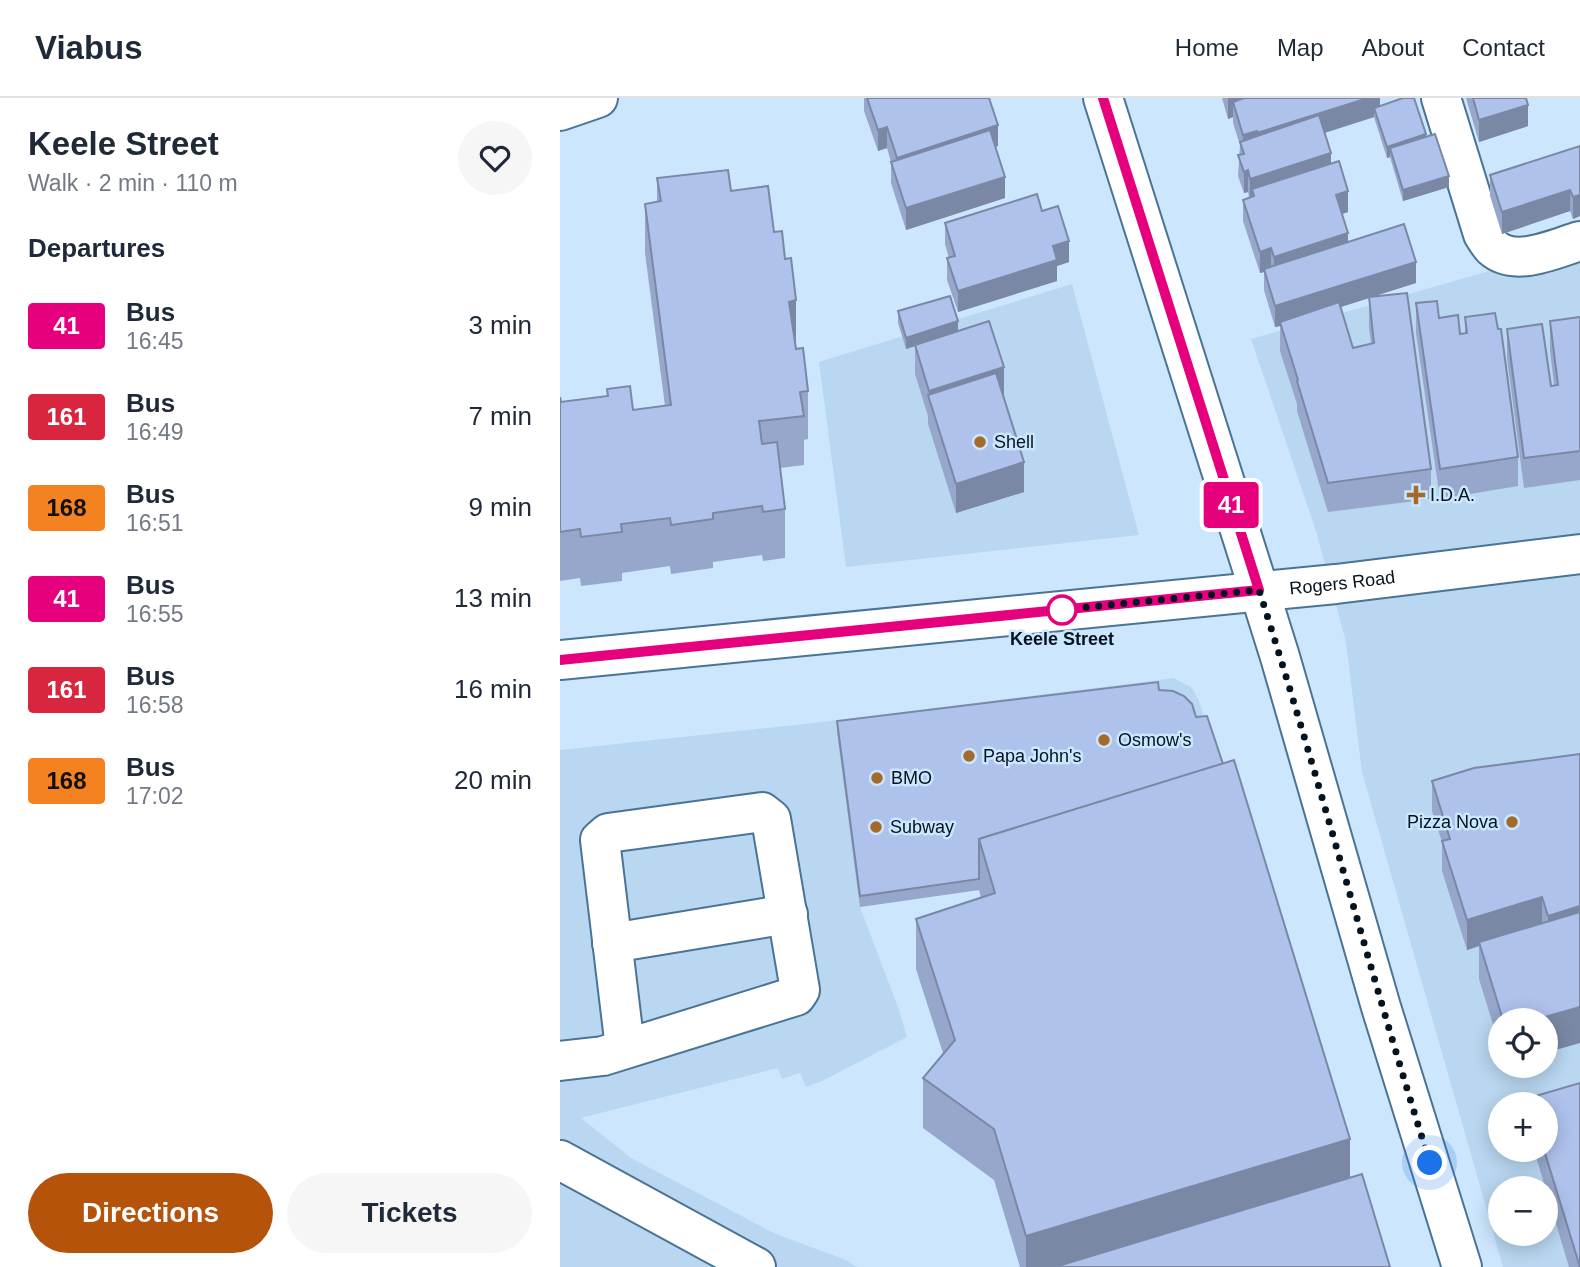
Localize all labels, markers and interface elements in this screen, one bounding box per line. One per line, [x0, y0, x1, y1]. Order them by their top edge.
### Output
text: Viabus [35, 29, 143, 66]
text: Home [1175, 34, 1239, 61]
text: Map [1277, 34, 1324, 61]
text: About [1362, 34, 1424, 61]
text: Contact [1462, 34, 1545, 61]
button: heart [458, 121, 532, 195]
text: Keele Street [28, 125, 219, 162]
text: Walk · 2 min · 110 m [28, 170, 238, 196]
text: Departures [28, 233, 165, 263]
text: Bus [126, 297, 175, 327]
text: 3 min [468, 310, 532, 340]
text: 41 [53, 312, 80, 339]
text: 16:45 [126, 328, 184, 354]
text: Bus [126, 388, 175, 418]
text: 7 min [468, 401, 532, 431]
text: 161 [46, 403, 87, 430]
text: 16:49 [126, 419, 184, 445]
place label: Shell [994, 432, 1034, 452]
marker: Shell [972, 434, 988, 450]
text: Bus [126, 479, 175, 509]
line badge: 41 [1200, 482, 1262, 528]
place label: I.D.A. [1430, 485, 1475, 505]
marker: I.D.A. [1408, 487, 1424, 503]
text: 41 [1218, 491, 1244, 518]
text: 9 min [468, 492, 532, 522]
text: 168 [46, 494, 87, 521]
text: 16:51 [126, 510, 184, 536]
street label: Rogers Road [1288, 567, 1396, 599]
text: Bus [126, 570, 175, 600]
text: 13 min [454, 583, 532, 613]
text: 41 [53, 585, 80, 612]
marker: Keele Street [1047, 595, 1077, 625]
text: 16:55 [126, 601, 184, 627]
place label: Keele Street [1010, 629, 1114, 649]
text: Bus [126, 661, 175, 691]
text: 16 min [454, 674, 532, 704]
text: 161 [46, 676, 87, 703]
text: 16:58 [126, 692, 184, 718]
place label: Osmow's [1118, 730, 1191, 750]
marker: Osmow's [1096, 732, 1112, 748]
place label: Papa John's [983, 746, 1082, 766]
marker: Papa John's [961, 748, 977, 764]
text: Bus [126, 752, 175, 782]
text: 20 min [454, 765, 532, 795]
text: 168 [46, 767, 87, 794]
place label: BMO [891, 768, 932, 788]
marker: BMO [869, 770, 885, 786]
text: 17:02 [126, 783, 184, 809]
place label: Pizza Nova [1407, 812, 1499, 832]
marker: Pizza Nova [1504, 814, 1520, 830]
place label: Subway [890, 817, 954, 837]
marker: Subway [868, 819, 884, 835]
map controls [1488, 1008, 1558, 1246]
button: locate [1488, 1008, 1558, 1078]
button: + [1488, 1092, 1558, 1162]
your location [1412, 1145, 1447, 1180]
button: Directions [28, 1173, 273, 1253]
button: Tickets [287, 1173, 532, 1253]
button: − [1488, 1176, 1558, 1246]

